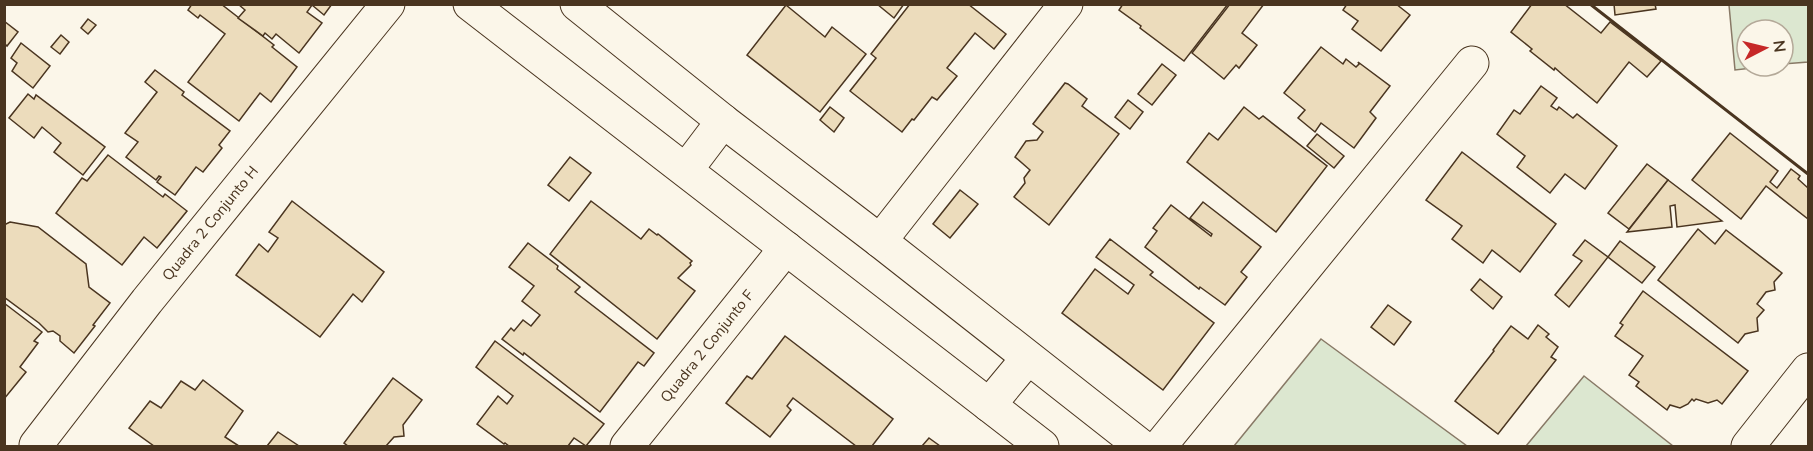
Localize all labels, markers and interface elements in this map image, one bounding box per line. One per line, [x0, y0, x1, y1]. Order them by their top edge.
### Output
north arrow [1735, 18, 1795, 78]
text: N [1767, 39, 1791, 54]
street label: Quadra 2 Conjunto H [158, 162, 263, 285]
street label: Quadra 2 Conjunto F [656, 286, 759, 407]

